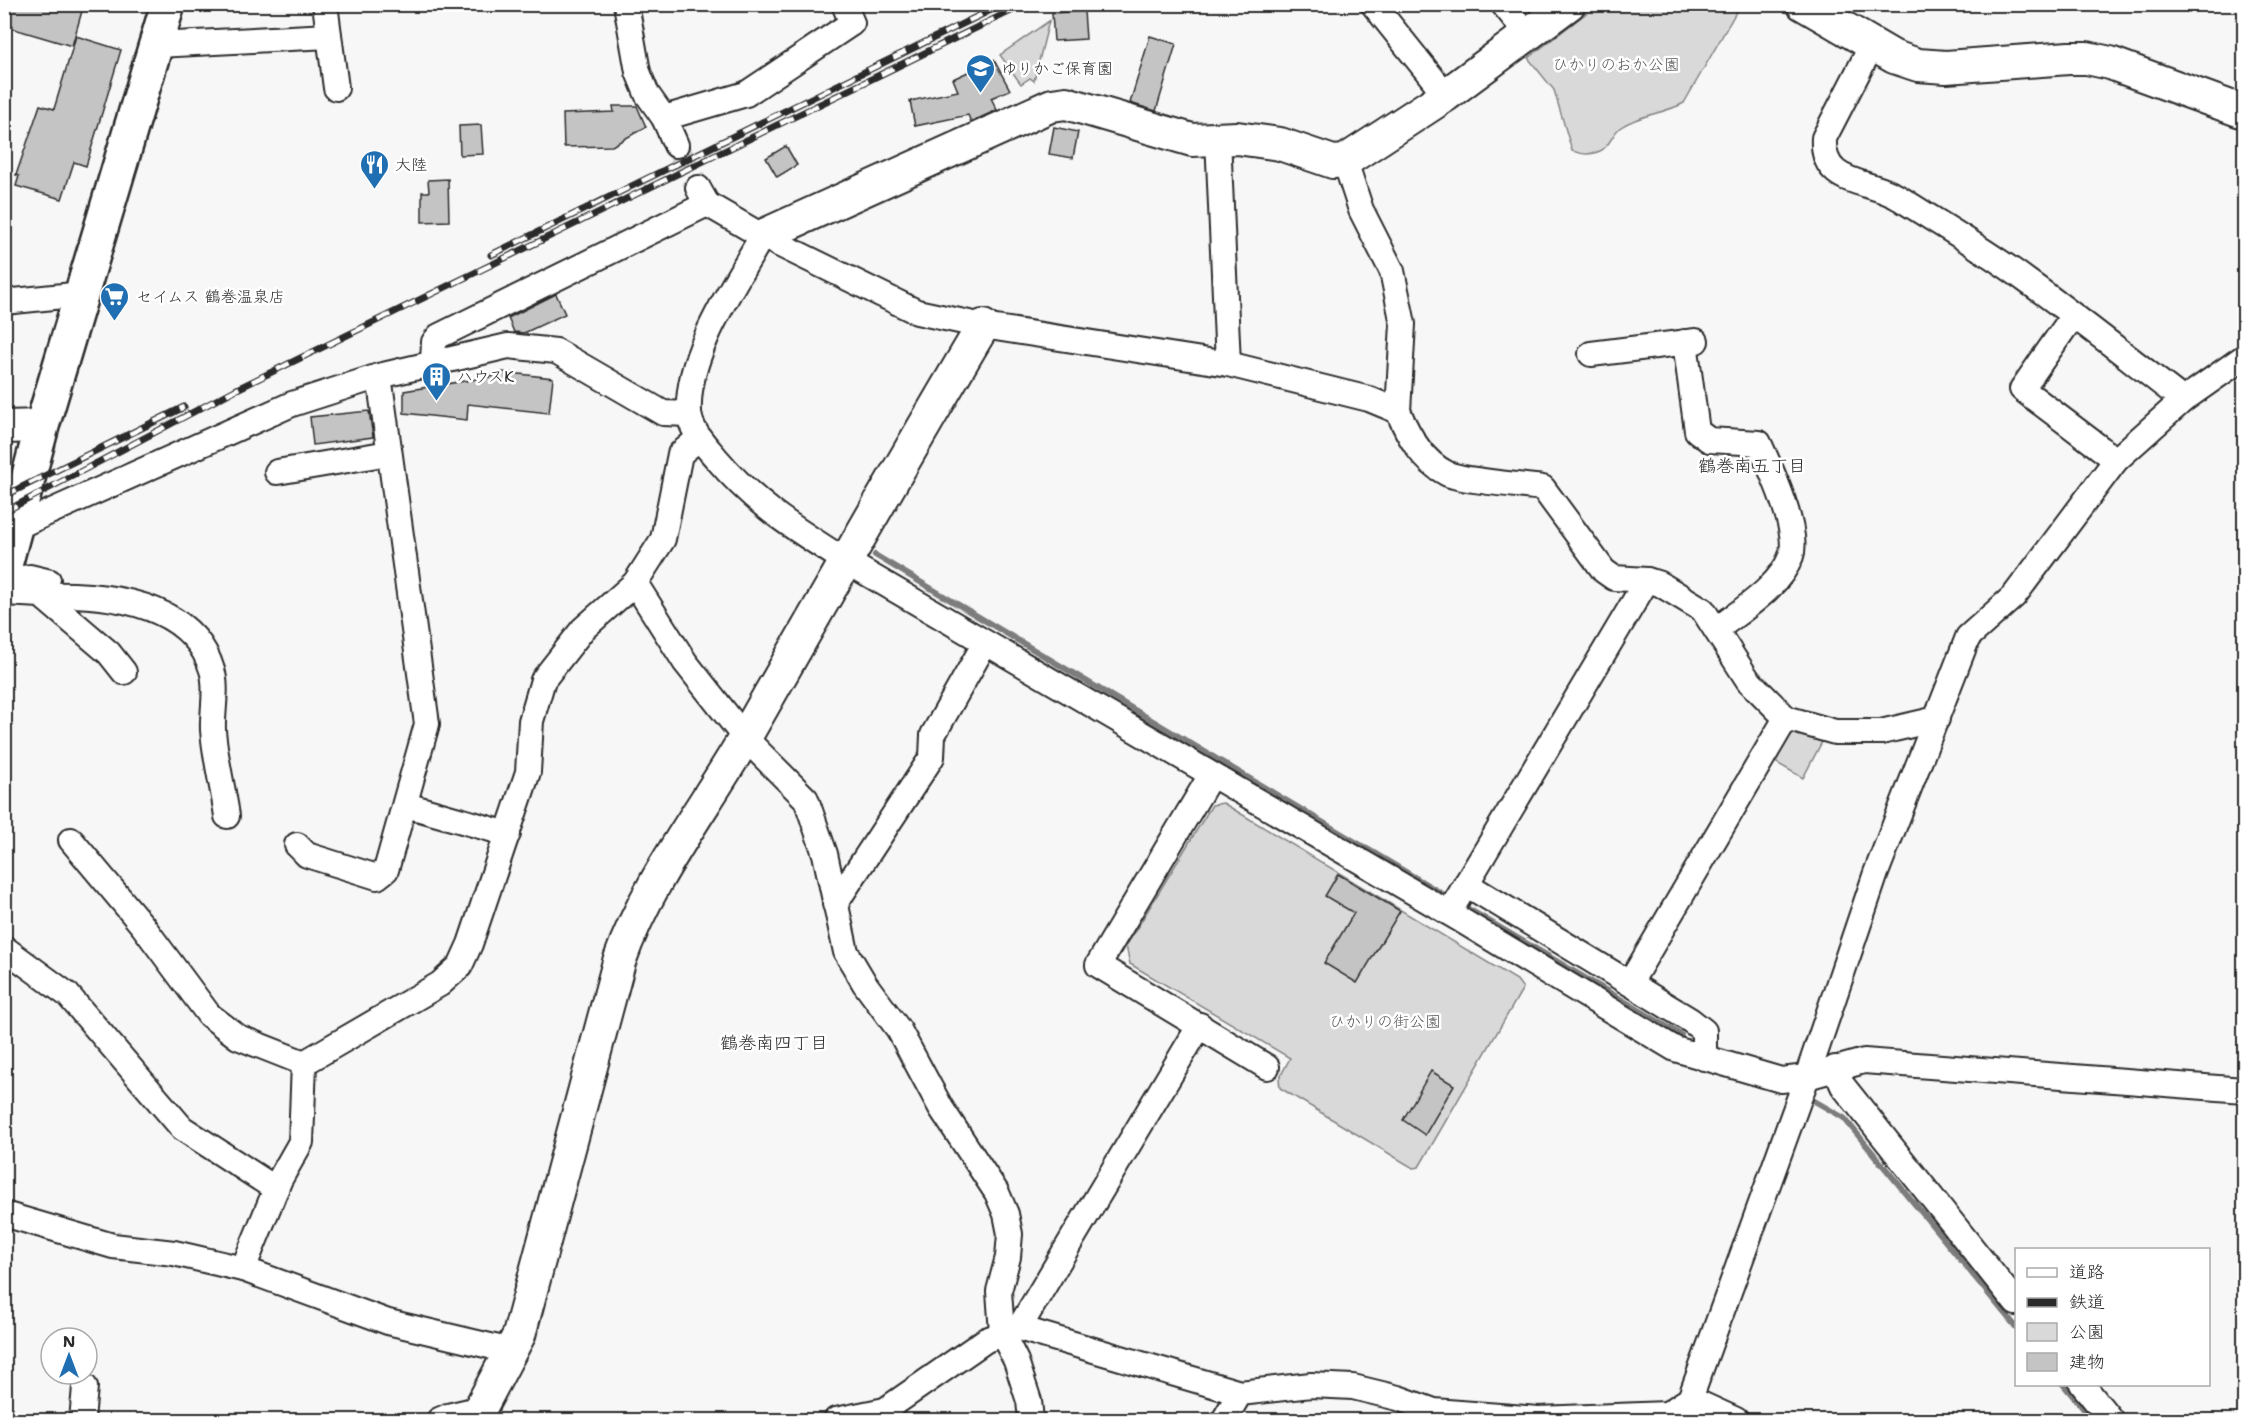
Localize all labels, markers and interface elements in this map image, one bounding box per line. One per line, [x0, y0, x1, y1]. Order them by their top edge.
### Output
school or university icon: ゆりかご保育園 [964, 52, 996, 94]
park label: ひかりのおか公園 [1552, 54, 1680, 75]
place label: ゆりかご保育園 [1001, 58, 1113, 79]
restaurant icon: 大陸 [358, 148, 390, 190]
place label: 大陸 [395, 154, 427, 175]
supermarket icon: セイムス 鶴巻温泉店 [99, 280, 131, 322]
place label: セイムス 鶴巻温泉店 [136, 286, 285, 307]
building icon: ハウスK [420, 360, 452, 402]
place label: ハウスK [457, 366, 515, 387]
district label: 鶴巻南五丁目 [1698, 454, 1806, 478]
park label: ひかりの街公園 [1329, 1011, 1441, 1032]
district label: 鶴巻南四丁目 [720, 1031, 828, 1055]
legend [2015, 1248, 2210, 1386]
text: 道路 [2069, 1260, 2105, 1284]
text: 鉄道 [2069, 1290, 2105, 1314]
text: 公園 [2069, 1320, 2105, 1344]
north arrow [39, 1326, 99, 1386]
text: N [63, 1331, 75, 1352]
text: 建物 [2069, 1350, 2105, 1374]

